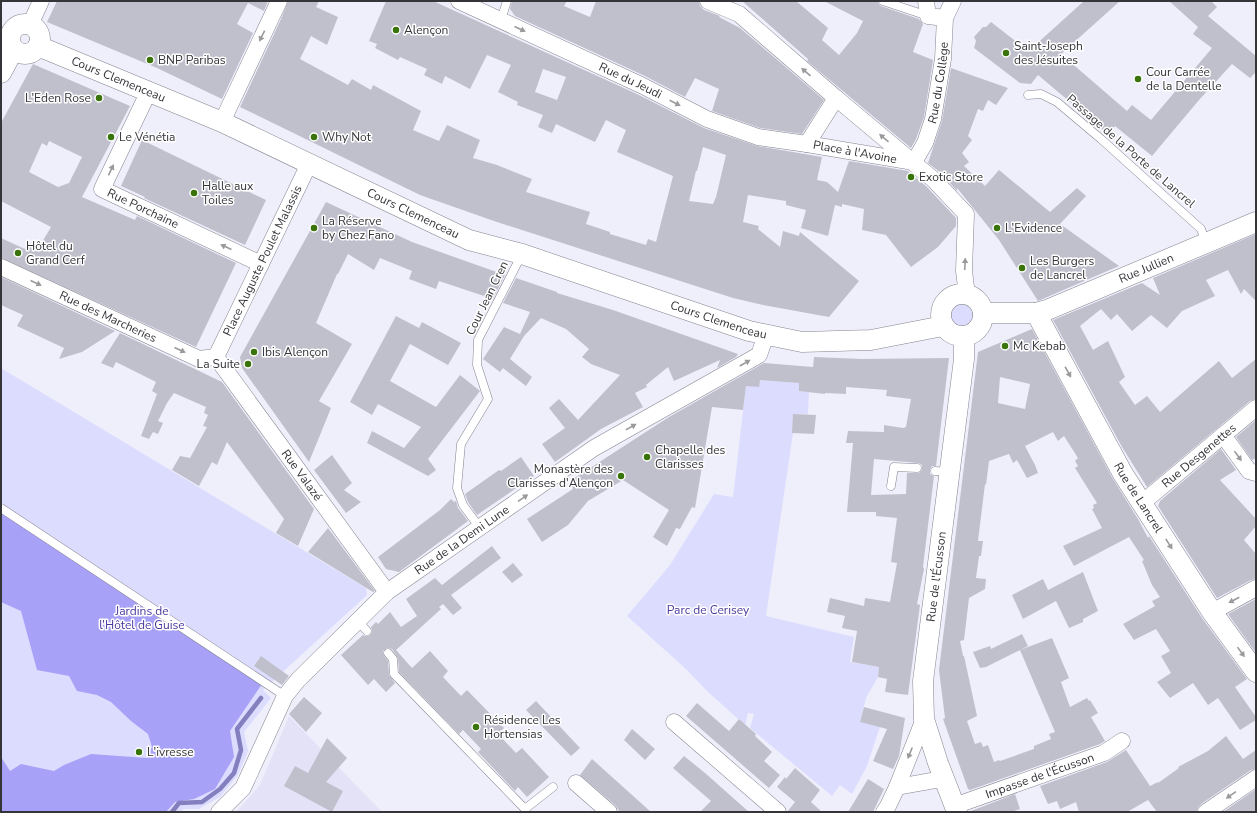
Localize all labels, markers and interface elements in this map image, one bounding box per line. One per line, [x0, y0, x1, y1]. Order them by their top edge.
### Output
place label: Alençon [404, 22, 448, 38]
marker: Alençon [391, 25, 401, 35]
one-way arrow [514, 26, 525, 32]
one-way arrow [259, 31, 265, 42]
place label: Saint-Joseph des Jésuites [1014, 38, 1083, 68]
street label: Rue du Collège [924, 42, 952, 126]
marker: Saint-Joseph des Jésuites [1001, 48, 1011, 58]
place label: BNP Paribas [158, 52, 226, 68]
street label: Cours Clemenceau [69, 53, 168, 106]
marker: BNP Paribas [145, 55, 155, 65]
street label: Rue du Jeudi [596, 59, 665, 102]
place label: Cour Carrée de la Dentelle [1146, 64, 1222, 94]
one-way arrow [801, 68, 812, 77]
marker: Cour Carrée de la Dentelle [1133, 74, 1143, 84]
place label: L'Eden Rose [25, 90, 91, 106]
street label: Passage de la Porte de Lancrel [1063, 91, 1199, 212]
marker: L'Eden Rose [94, 93, 104, 103]
one-way arrow [669, 100, 681, 106]
place label: Le Vénétia [119, 129, 175, 145]
place label: Why Not [322, 129, 372, 145]
marker: Le Vénétia [106, 132, 116, 142]
marker: Why Not [309, 132, 319, 142]
one-way arrow [878, 133, 889, 142]
street label: Place à l'Avoine [812, 137, 898, 167]
one-way arrow [108, 164, 114, 176]
place label: Exotic Store [919, 169, 983, 185]
marker: Exotic Store [906, 172, 916, 182]
place label: Halle aux Toiles [202, 178, 254, 208]
street label: Place Auguste Poulet Malassis [219, 182, 306, 339]
street label: Cours Clemenceau [364, 184, 462, 242]
street label: Rue Porchaine [105, 185, 181, 232]
marker: Halle aux Toiles [189, 188, 199, 198]
place label: La Réserve by Chez Fano [322, 213, 395, 243]
place label: L'Evidence [1005, 220, 1062, 236]
marker: La Réserve by Chez Fano [309, 223, 319, 233]
marker: L'Evidence [992, 223, 1002, 233]
place label: Hôtel du Grand Cerf [26, 238, 86, 268]
one-way arrow [220, 244, 231, 250]
marker: Hôtel du Grand Cerf [13, 248, 23, 258]
street label: Rue Jullien [1116, 250, 1176, 287]
place label: Les Burgers de Lancrel [1030, 253, 1094, 283]
street label: Cour Jean Cren [462, 258, 512, 338]
one-way arrow [961, 258, 968, 270]
marker: Les Burgers de Lancrel [1017, 263, 1027, 273]
one-way arrow [31, 280, 42, 286]
street label: Rue des Marcheries [57, 287, 159, 346]
street label: Cours Clemenceau [668, 297, 768, 342]
place label: Mc Kebab [1013, 338, 1066, 354]
marker: Mc Kebab [1000, 341, 1010, 351]
place label: Ibis Alençon [262, 344, 328, 360]
one-way arrow [174, 347, 185, 353]
marker: Ibis Alençon [249, 347, 259, 357]
place label: La Suite [197, 356, 240, 372]
marker: La Suite [243, 359, 253, 369]
one-way arrow [739, 360, 751, 367]
one-way arrow [1064, 366, 1071, 377]
street label: Rue Desgenettes [1158, 420, 1240, 491]
one-way arrow [626, 424, 637, 431]
place label: Chapelle des Clarisses [655, 442, 726, 472]
street label: Rue Valazé [278, 446, 326, 504]
one-way arrow [1234, 451, 1242, 461]
marker: Chapelle des Clarisses [642, 452, 652, 462]
street label: Rue de Lancrel [1110, 460, 1167, 536]
place label: Monastère des Clarisses d'Alençon [507, 461, 613, 491]
marker: Monastère des Clarisses d'Alençon [616, 471, 626, 481]
one-way arrow [518, 494, 528, 502]
street label: Rue de la Demi Lune [411, 502, 512, 578]
street label: Rue de l'Écusson [923, 531, 950, 623]
one-way arrow [1165, 538, 1172, 550]
one-way arrow [1228, 597, 1240, 604]
park label: Parc de Cerisey [667, 602, 750, 618]
park label: Jardins de l'Hôtel de Guise [99, 603, 185, 633]
one-way arrow [1237, 647, 1245, 657]
place label: Résidence Les Hortensias [484, 712, 561, 742]
marker: Résidence Les Hortensias [471, 722, 481, 732]
place label: L'ivresse [147, 744, 194, 760]
marker: L'ivresse [134, 747, 144, 757]
one-way arrow [907, 747, 913, 759]
street label: Impasse de l'Écusson [983, 749, 1096, 802]
one-way arrow [1226, 791, 1236, 799]

